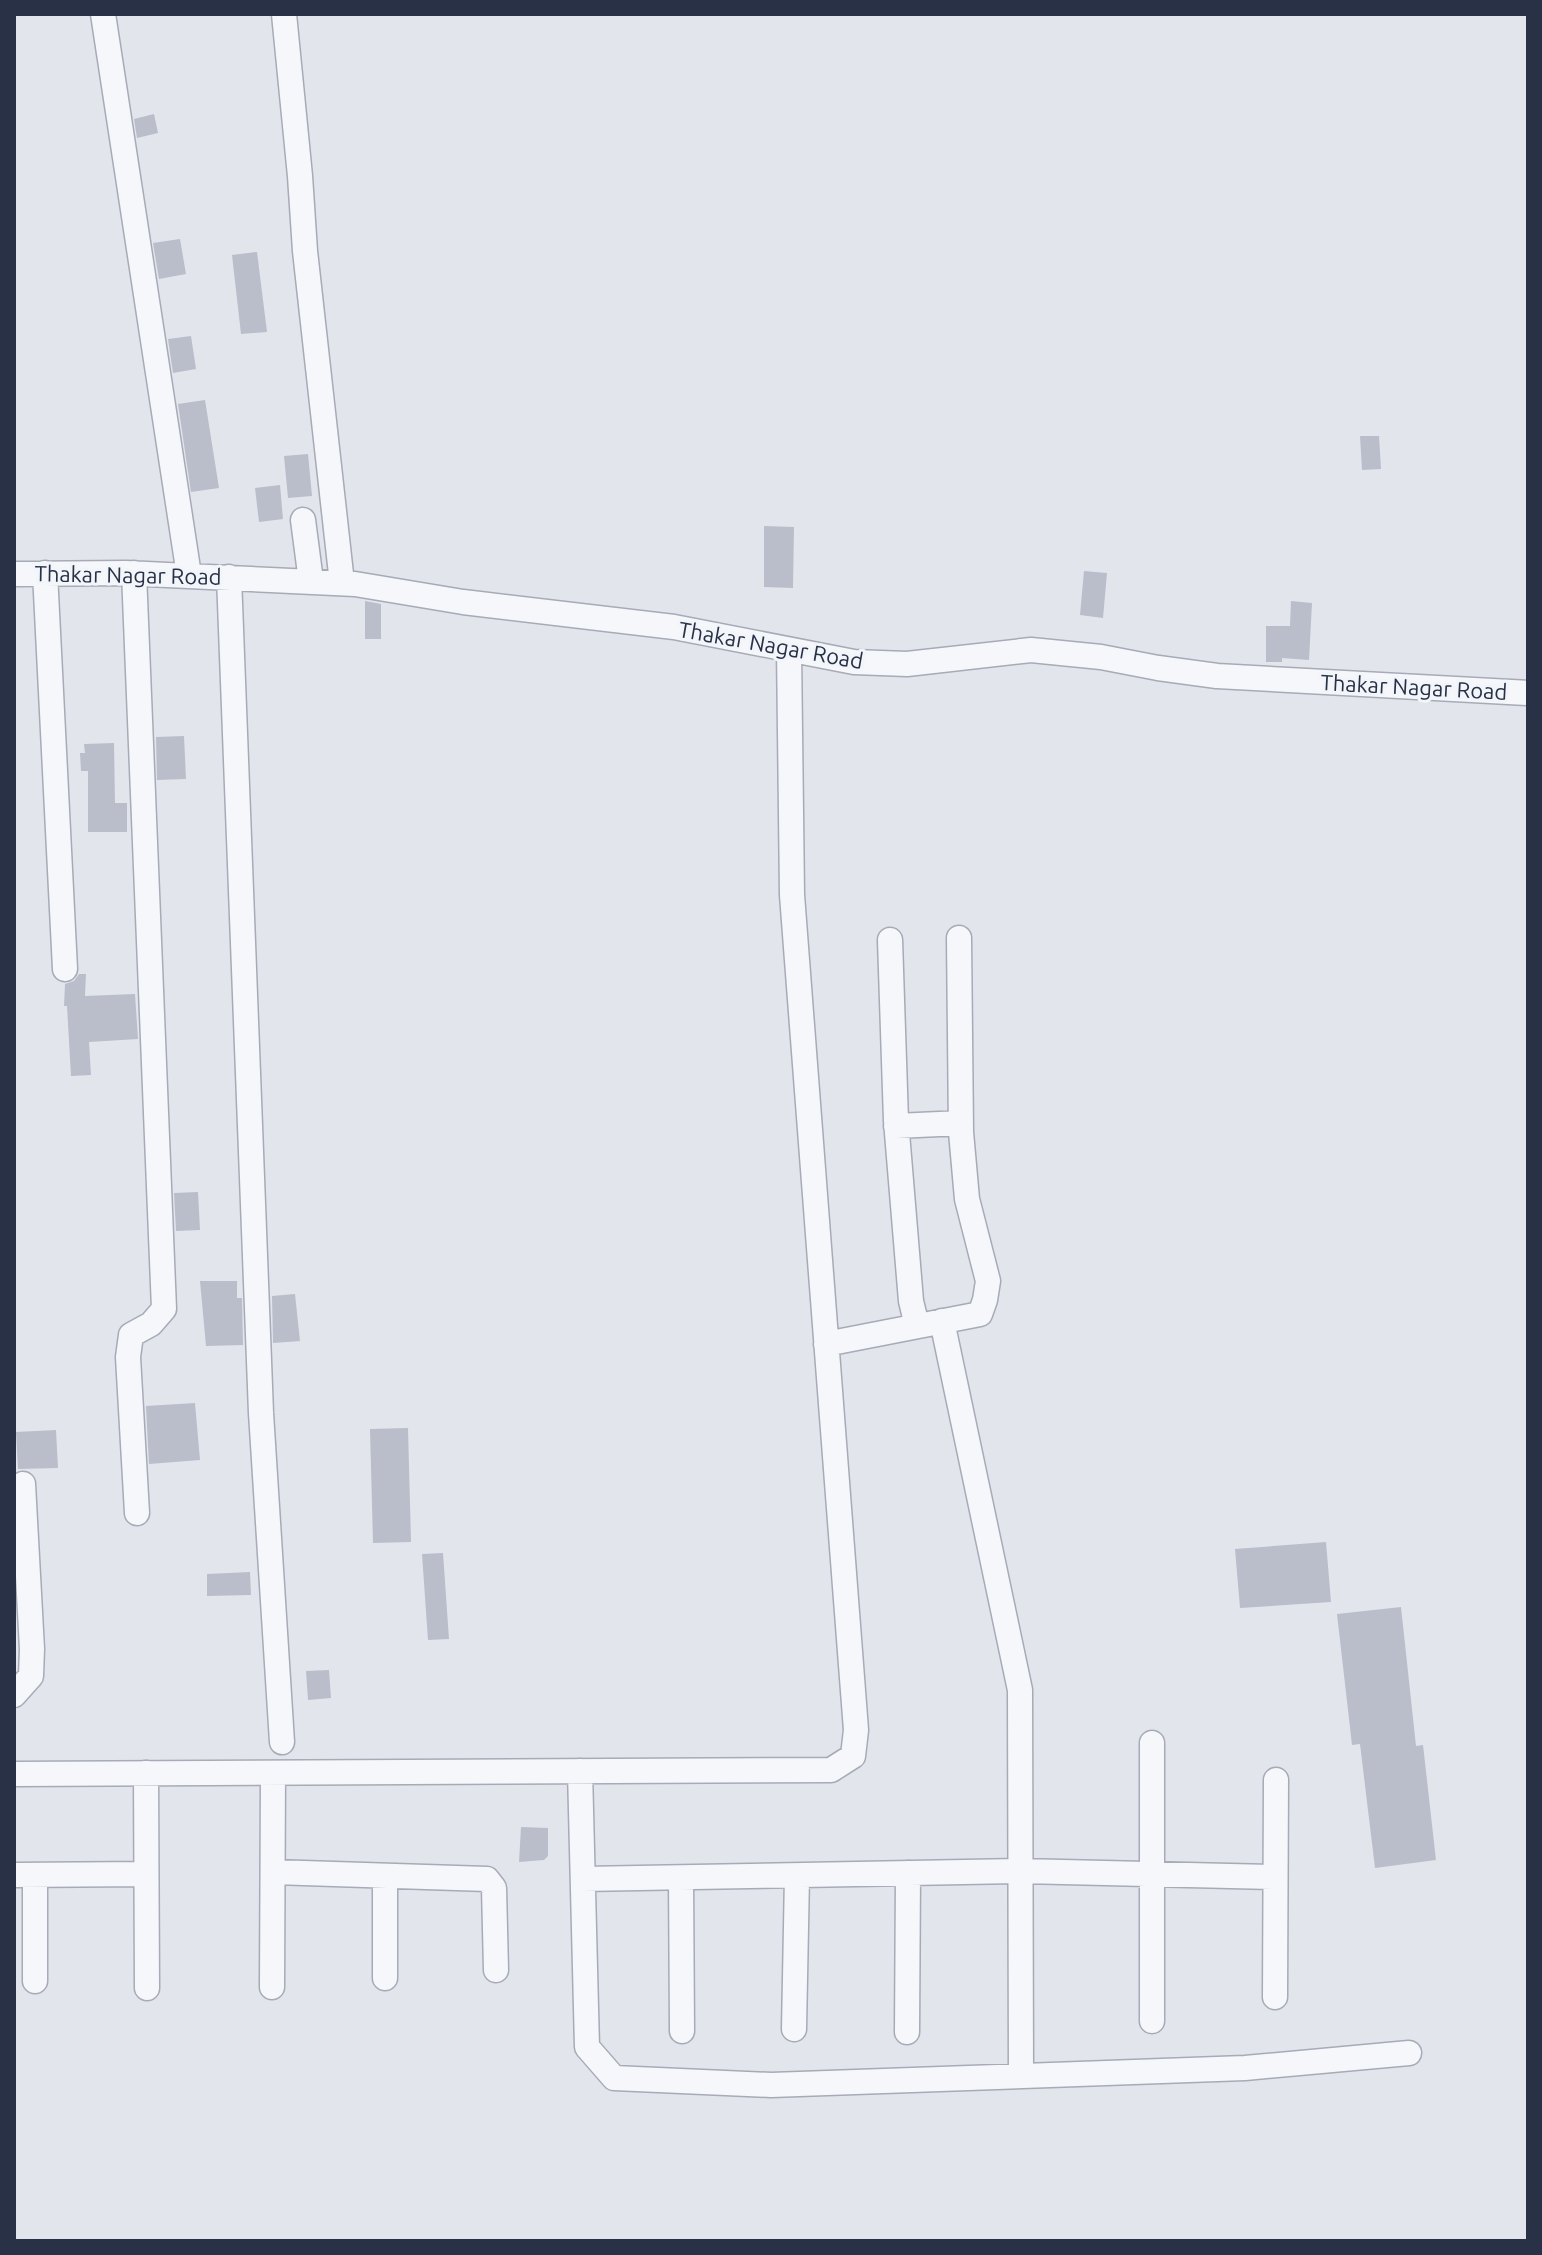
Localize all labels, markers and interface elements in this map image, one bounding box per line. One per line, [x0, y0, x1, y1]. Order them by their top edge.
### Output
street label: Thakar Nagar Road [34, 560, 222, 589]
street label: Thakar Nagar Road [677, 616, 865, 673]
street label: Thakar Nagar Road [1320, 669, 1508, 704]

